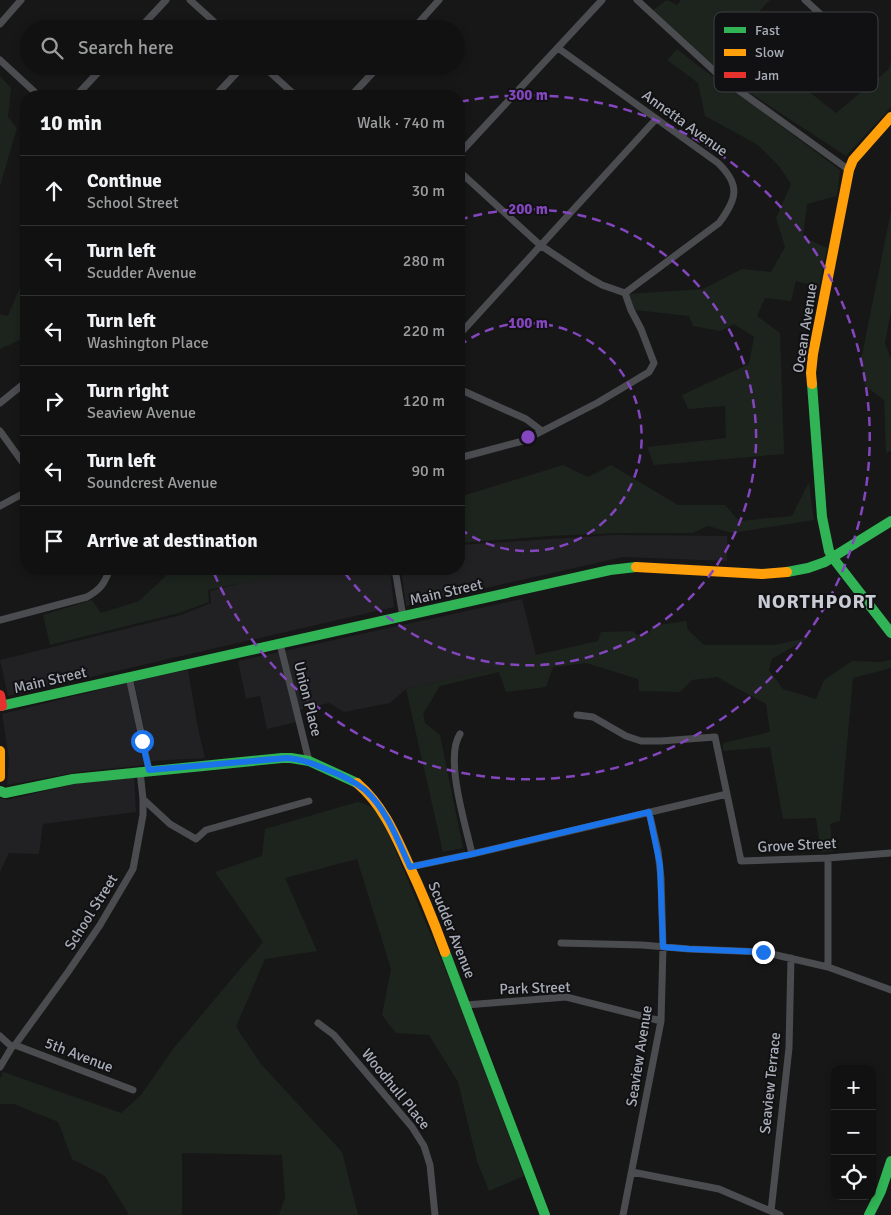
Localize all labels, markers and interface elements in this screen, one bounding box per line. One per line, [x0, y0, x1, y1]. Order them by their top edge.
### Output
legend [714, 12, 878, 92]
search box [20, 20, 465, 75]
text: Fast [755, 22, 780, 39]
icon: search [38, 34, 66, 62]
text: Search here [78, 36, 174, 60]
text: Slow [755, 44, 784, 61]
text: Jam [755, 67, 779, 84]
text: 300 m [508, 86, 548, 104]
street label: Annetta Avenue [639, 86, 731, 160]
text: 10 min [40, 110, 102, 136]
text: Walk · 740 m [357, 113, 445, 133]
text: Continue [87, 169, 162, 193]
icon: ahead [40, 177, 68, 205]
text: 30 m [411, 181, 445, 201]
text: School Street [87, 193, 179, 213]
text: 200 m [508, 200, 548, 218]
text: Turn left [87, 239, 156, 263]
icon: left [40, 247, 68, 275]
text: 280 m [403, 251, 445, 271]
text: Scudder Avenue [87, 263, 197, 283]
street label: Ocean Avenue [789, 282, 821, 374]
text: Turn left [87, 309, 156, 333]
text: 100 m [508, 314, 548, 332]
icon: left [40, 317, 68, 345]
text: 220 m [403, 321, 445, 341]
text: Washington Place [87, 333, 209, 353]
text: Turn right [87, 379, 169, 403]
icon: right [40, 387, 68, 415]
text: 120 m [403, 391, 445, 411]
text: Seaview Avenue [87, 403, 196, 423]
centre of rings [519, 428, 537, 446]
text: Turn left [87, 449, 156, 473]
icon: left [40, 457, 68, 485]
text: 90 m [411, 461, 445, 481]
text: Soundcrest Avenue [87, 473, 217, 493]
icon: arrive [40, 527, 68, 555]
text: Arrive at destination [87, 529, 258, 553]
street label: Main Street [408, 575, 484, 609]
district label: NORTHPORT [757, 589, 877, 614]
street label: Union Place [290, 660, 326, 738]
street label: Main Street [12, 663, 88, 697]
route start [131, 730, 154, 753]
street label: Grove Street [757, 834, 837, 856]
street label: School Street [61, 871, 121, 953]
street label: Scudder Avenue [424, 879, 480, 981]
route end [752, 941, 775, 964]
street label: Park Street [499, 978, 571, 998]
street label: Seaview Avenue [622, 1004, 656, 1108]
street label: Seaview Terrace [756, 1031, 784, 1135]
street label: 5th Avenue [42, 1034, 116, 1076]
street label: Woodhull Place [358, 1045, 434, 1133]
map controls [831, 1065, 876, 1200]
button: + [831, 1065, 876, 1110]
button: − [831, 1110, 876, 1155]
button: locate [831, 1155, 876, 1200]

